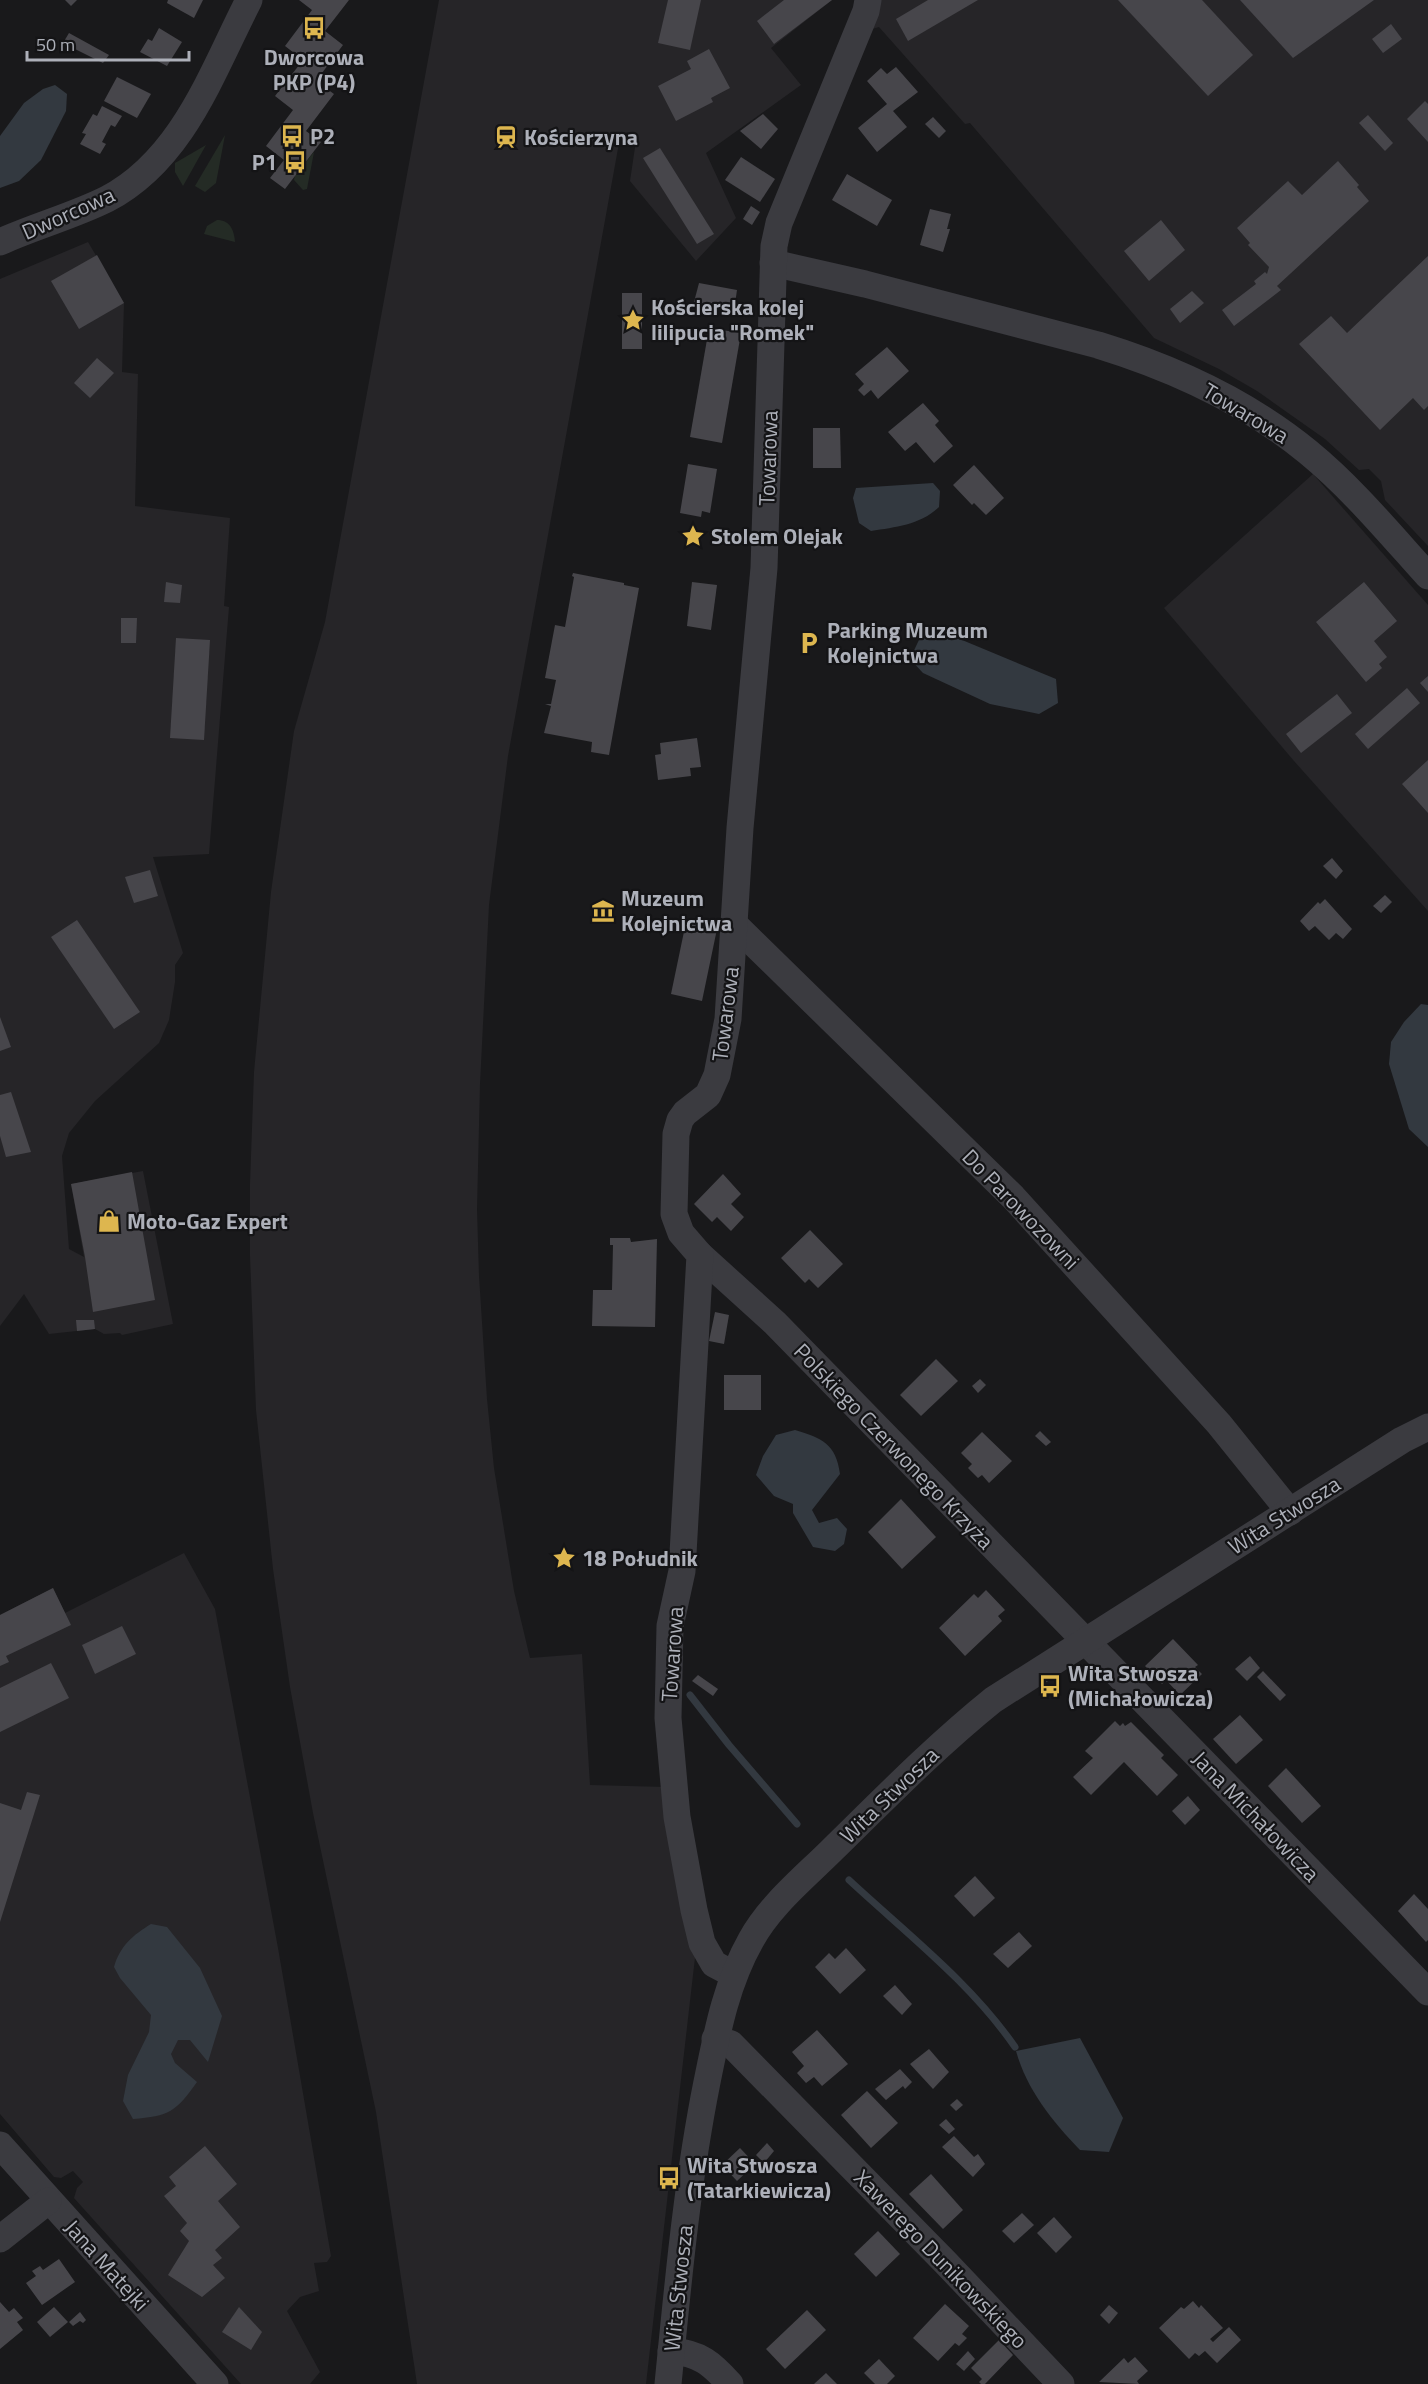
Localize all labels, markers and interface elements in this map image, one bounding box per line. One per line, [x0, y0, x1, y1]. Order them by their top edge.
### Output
bus stop icon: Dworcowa PKP (P4) [301, 15, 327, 41]
scale bar [27, 24, 189, 62]
text: 50 m [36, 31, 75, 58]
place label: Dworcowa PKP (P4) [264, 40, 364, 99]
place label: P2 [310, 119, 335, 153]
place label: Kościerzyna [524, 120, 638, 154]
bus stop icon: P2 [279, 123, 305, 149]
station icon: Kościerzyna [493, 124, 519, 150]
place label: P1 [252, 145, 277, 179]
bus stop icon: P1 [282, 149, 308, 175]
street label: Dworcowa [16, 177, 120, 249]
place label: Kościerska kolej lilipucia "Romek" [651, 290, 814, 349]
place icon: Kościerska kolej lilipucia "Romek" [620, 307, 646, 333]
street label: Towarowa [1196, 374, 1296, 452]
street label: Towarowa [749, 410, 787, 506]
place label: Stolem Olejak [711, 519, 843, 553]
place icon: Stolem Olejak [680, 523, 706, 549]
place label: Parking Muzeum Kolejnictwa [827, 613, 988, 672]
parking icon: Parking Muzeum Kolejnictwa [796, 630, 822, 656]
place label: Muzeum Kolejnictwa [621, 881, 732, 940]
museum icon: Muzeum Kolejnictwa [590, 898, 616, 924]
street label: Towarowa [702, 965, 748, 1063]
street label: Do Parowozowni [954, 1141, 1088, 1277]
place label: Moto-Gaz Expert [127, 1204, 288, 1238]
shop icon: Moto-Gaz Expert [96, 1208, 122, 1234]
street label: Polskiego Czerwonego Krzyża [786, 1335, 1002, 1557]
street label: Wita Stwosza [1221, 1467, 1347, 1563]
place label: 18 Południk [582, 1541, 699, 1575]
place icon: 18 Południk [551, 1545, 577, 1571]
street label: Towarowa [652, 1605, 692, 1703]
place label: Wita Stwosza (Michałowicza) [1068, 1656, 1213, 1715]
bus stop icon: Wita Stwosza (Michałowicza) [1037, 1673, 1063, 1699]
street label: Wita Stwosza [832, 1739, 946, 1851]
street label: Jana Michałowicza [1184, 1743, 1328, 1889]
place label: Wita Stwosza (Tatarkiewicza) [687, 2148, 831, 2207]
street label: Xawerego Dunikowskiego [846, 2162, 1036, 2356]
bus stop icon: Wita Stwosza (Tatarkiewicza) [656, 2165, 682, 2191]
street label: Jana Matejki [56, 2211, 158, 2319]
street label: Wita Stwosza [654, 2223, 702, 2353]

